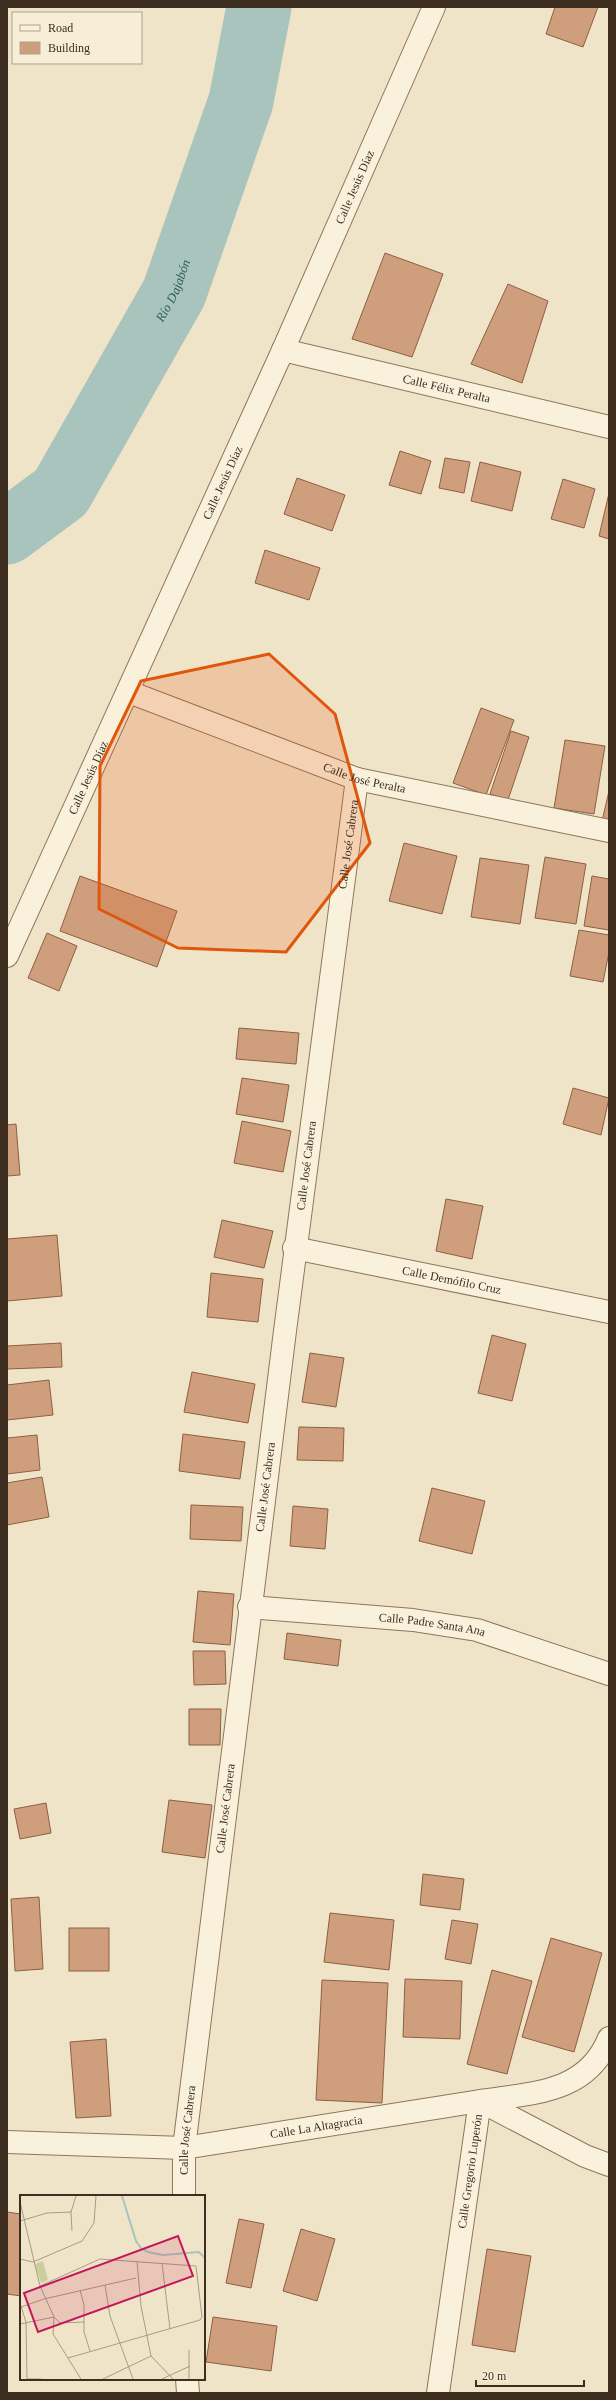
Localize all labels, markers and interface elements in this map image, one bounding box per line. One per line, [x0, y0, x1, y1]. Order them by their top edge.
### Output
legend [12, 12, 142, 64]
text: Road [48, 21, 73, 35]
text: Building [48, 41, 90, 55]
street label: Calle Jesús Díaz [332, 148, 377, 226]
water label: Río Dajabón [151, 257, 193, 325]
street label: Calle Félix Peralta [401, 372, 492, 406]
street label: Calle Jesús Díaz [200, 444, 245, 522]
street label: Calle Jesús Díaz [65, 739, 111, 817]
street label: Calle José Peralta [321, 760, 408, 796]
street label: Calle José Cabrera [335, 798, 361, 890]
street label: Calle José Cabrera [294, 1119, 319, 1211]
street label: Calle Demófilo Cruz [401, 1263, 503, 1297]
street label: Calle José Cabrera [253, 1441, 278, 1533]
street label: Calle Padre Santa Ana [378, 1610, 488, 1640]
street label: Calle José Cabrera [213, 1762, 238, 1854]
street label: Calle José Cabrera [177, 2084, 199, 2175]
street label: Calle La Altagracia [269, 2113, 364, 2141]
street label: Calle Gregorio Luperón [455, 2113, 485, 2229]
inset map [20, 2195, 205, 2380]
scale bar [476, 2362, 584, 2388]
text: 20 m [482, 2369, 507, 2383]

